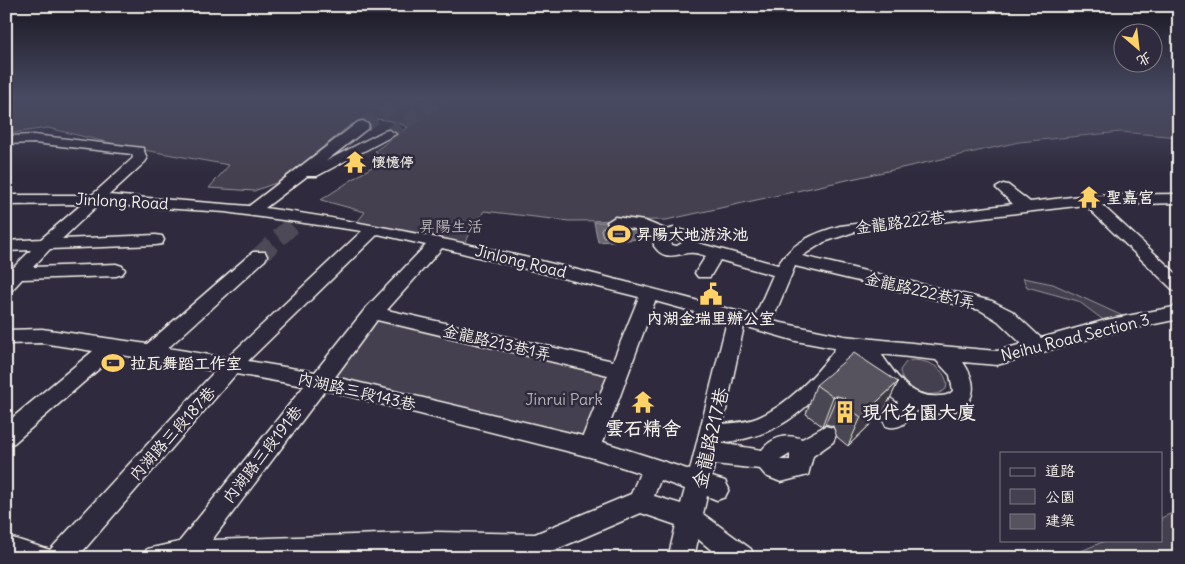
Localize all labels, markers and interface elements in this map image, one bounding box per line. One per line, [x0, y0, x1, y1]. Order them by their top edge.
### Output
north arrow [1112, 22, 1162, 72]
text: 北 [1134, 48, 1155, 71]
temple icon: 懷憶停 [342, 149, 368, 175]
place label: 懷憶停 [372, 153, 414, 171]
temple icon: 聖嘉宮 [1076, 184, 1102, 210]
place label: 聖嘉宮 [1106, 187, 1154, 207]
street label: Jinlong Road [75, 189, 169, 213]
street label: 金龍路222巷 [854, 207, 946, 237]
park label: 昇陽生活 [419, 216, 483, 236]
sports icon: 昇陽大地游泳池 [606, 221, 632, 247]
place label: 昇陽大地游泳池 [636, 224, 748, 244]
street label: Jinlong Road [473, 240, 569, 282]
street label: 金龍路222巷1弄 [863, 268, 977, 312]
public building icon: 內湖金瑞里辦公室 [698, 281, 724, 307]
place label: 內湖金瑞里辦公室 [647, 308, 775, 328]
street label: Neihu Road Section 3 [999, 309, 1151, 365]
street label: 金龍路213巷1弄 [441, 320, 553, 364]
sports icon: 拉瓦舞蹈工作室 [100, 350, 126, 376]
place label: 拉瓦舞蹈工作室 [130, 353, 242, 373]
street label: 內湖路三段143巷 [296, 368, 418, 414]
street label: 內湖路三段187巷 [125, 382, 219, 484]
street label: 金龍路217巷 [687, 385, 733, 491]
park label: Jinrui Park [525, 389, 603, 409]
temple icon: 雲石精舍 [630, 389, 656, 415]
building icon: 現代名園大廈 [832, 399, 858, 425]
place label: 現代名園大廈 [862, 400, 976, 424]
street label: 內湖路三段191巷 [218, 401, 306, 507]
place label: 雲石精舍 [605, 416, 681, 440]
legend [1000, 452, 1162, 542]
text: 道路 [1045, 461, 1075, 480]
text: 公園 [1045, 487, 1075, 506]
text: 建築 [1045, 511, 1075, 530]

